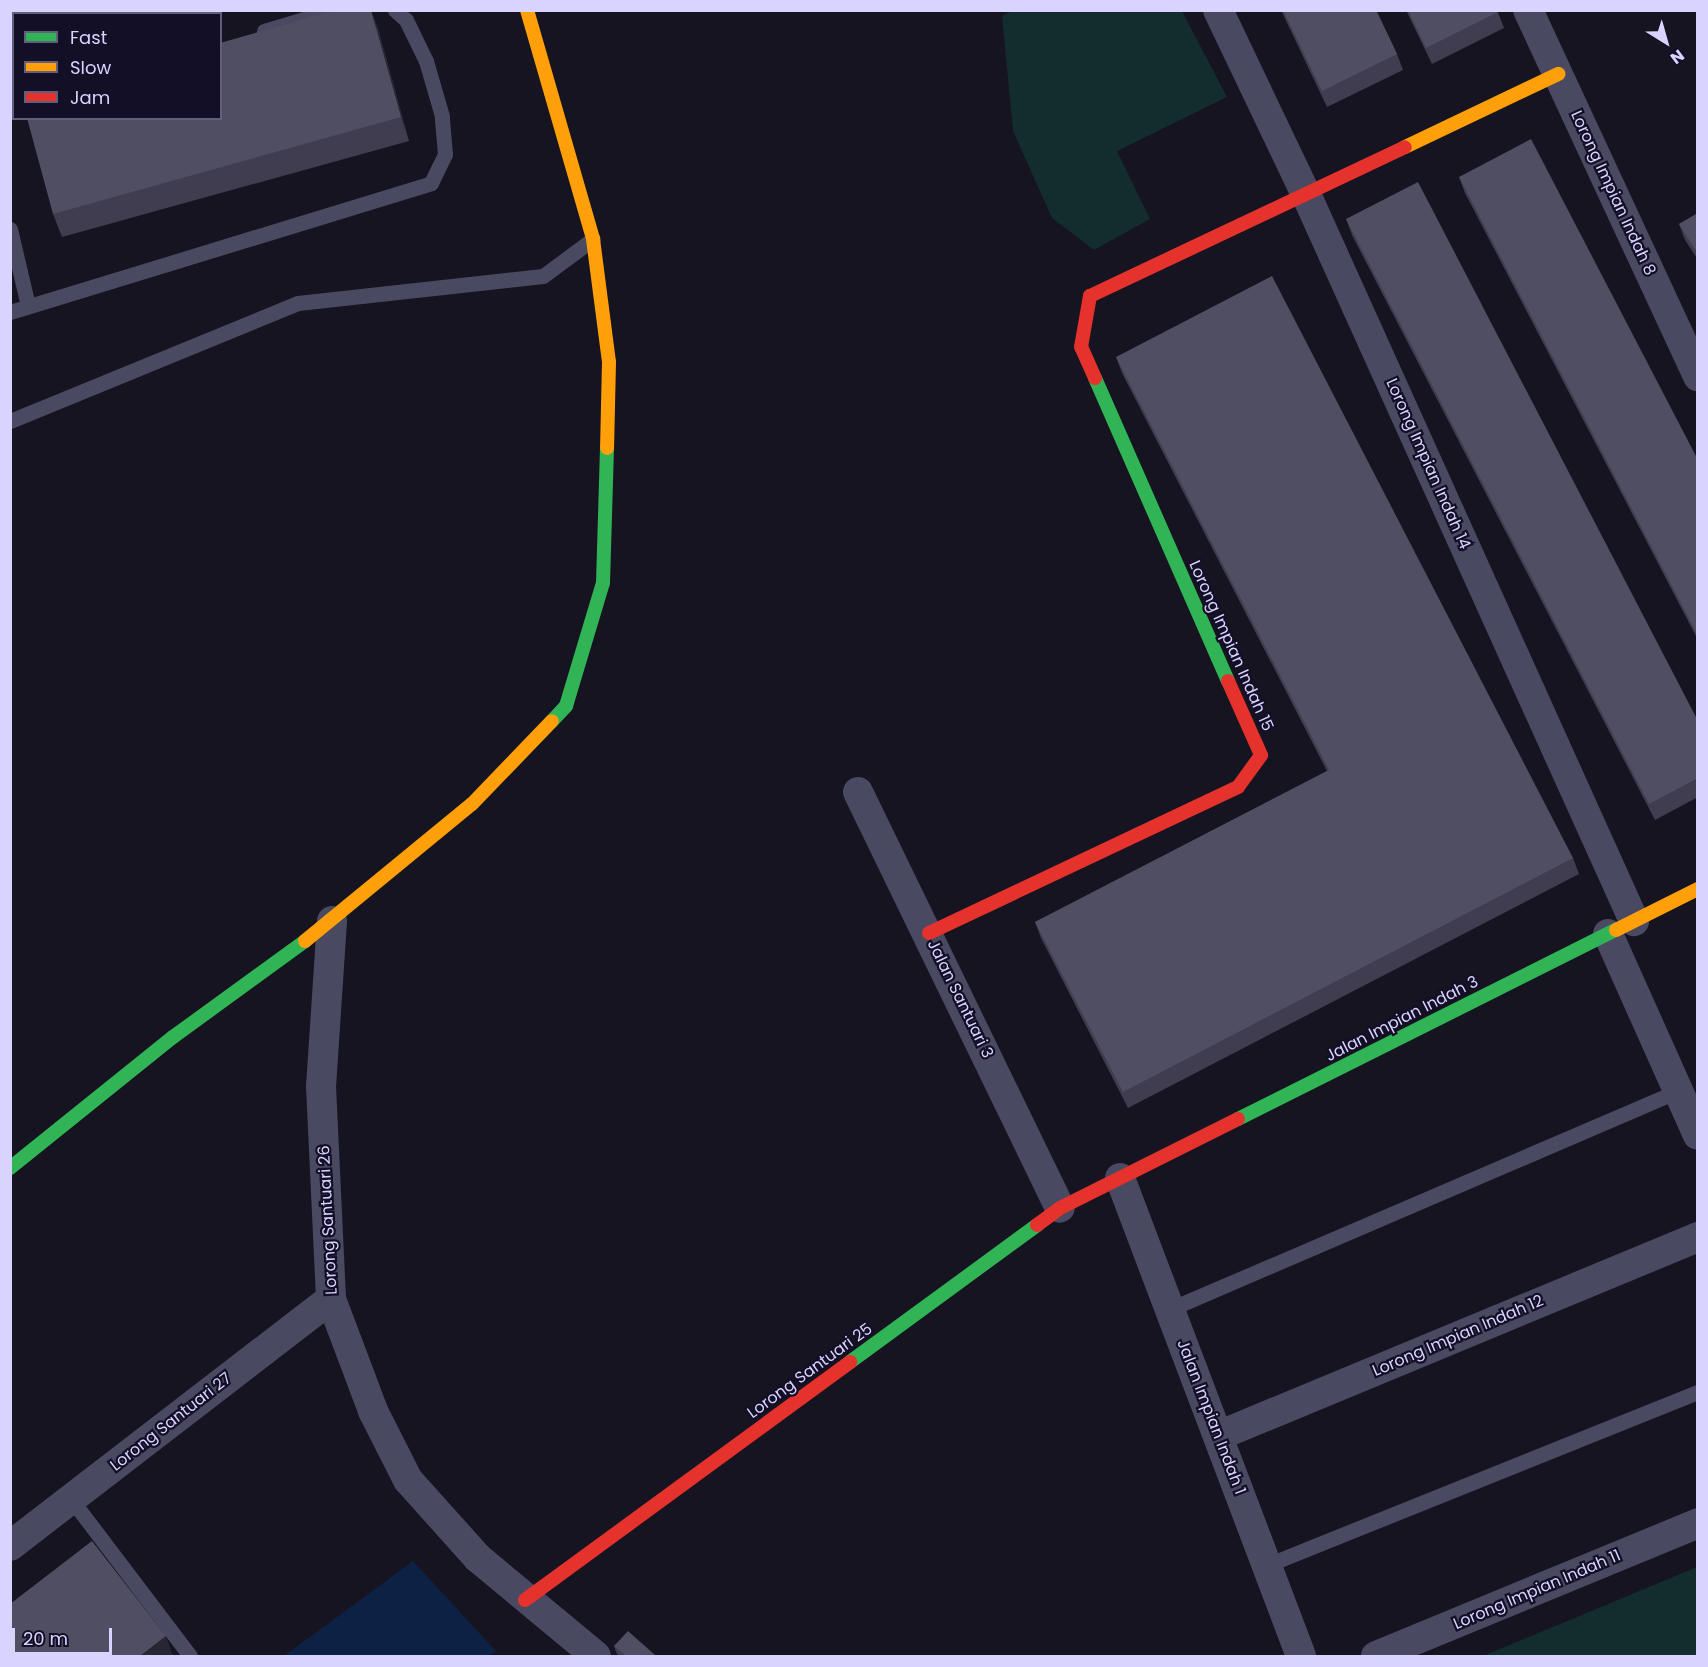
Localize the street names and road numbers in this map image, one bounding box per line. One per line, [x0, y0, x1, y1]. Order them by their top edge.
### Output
street label: Lorong Impian Indah 8 [1566, 108, 1660, 278]
street label: Lorong Impian Indah 14 [1382, 376, 1474, 552]
street label: Lorong Impian Indah 15 [1185, 558, 1277, 734]
street label: Jalan Santuari 3 [923, 937, 997, 1061]
street label: Jalan Impian Indah 3 [1322, 972, 1482, 1066]
street label: Lorong Santuari 26 [314, 1145, 342, 1295]
street label: Lorong Impian Indah 12 [1370, 1291, 1546, 1381]
street label: Lorong Santuari 25 [744, 1319, 876, 1423]
street label: Jalan Impian Indah 1 [1173, 1337, 1249, 1497]
street label: Lorong Santuari 27 [107, 1369, 235, 1475]
street label: Lorong Impian Indah 11 [1451, 1546, 1623, 1634]

